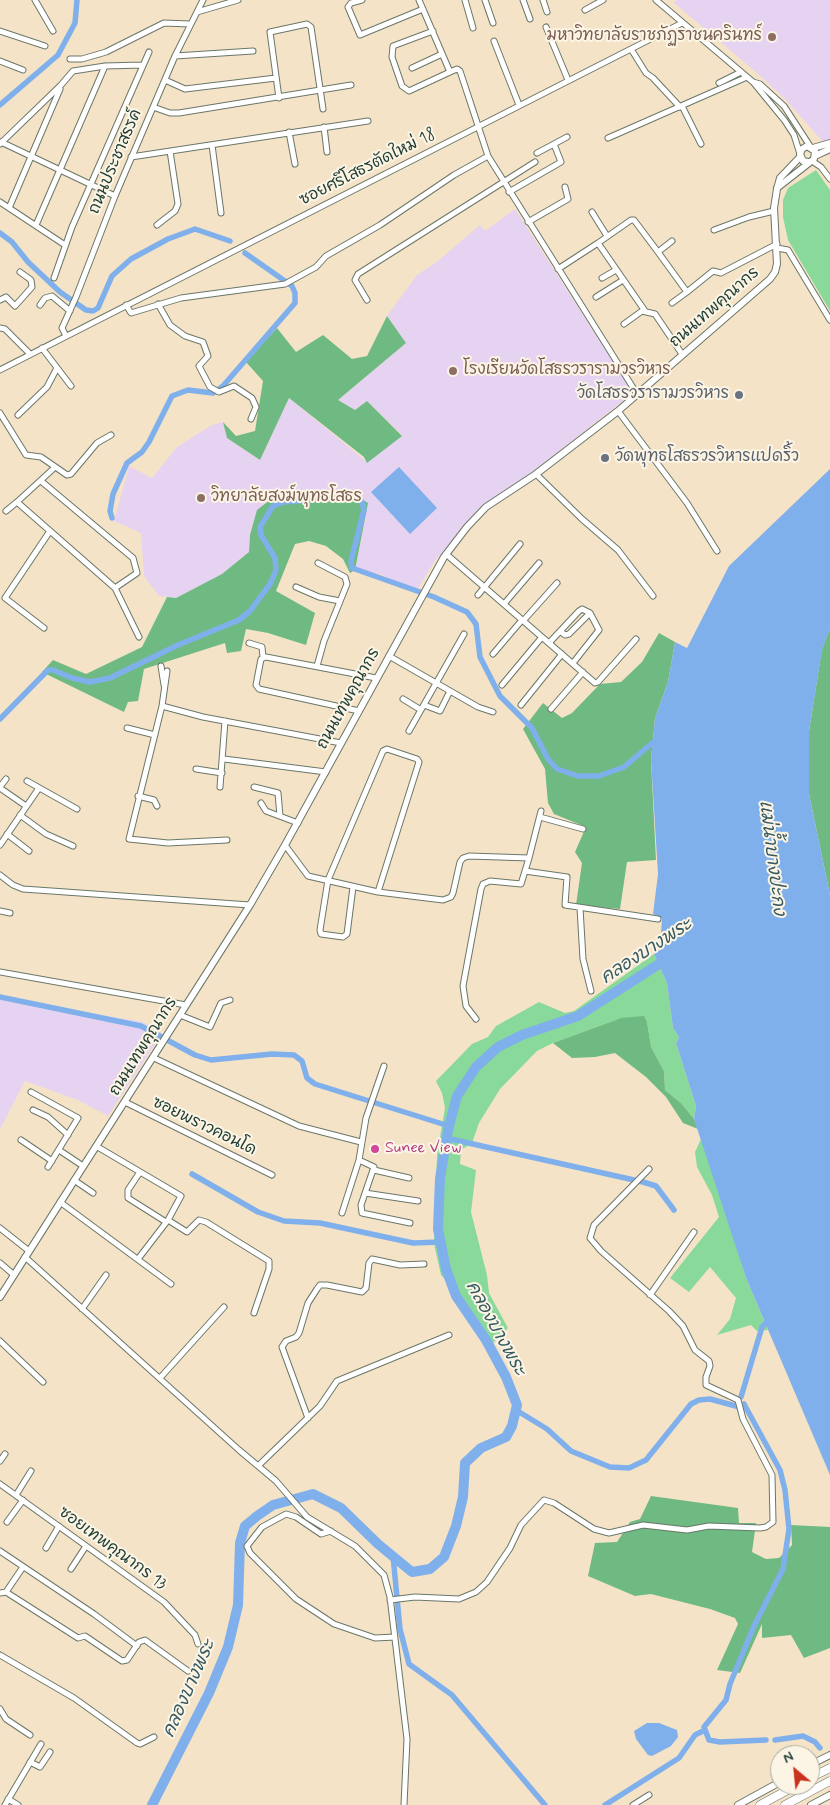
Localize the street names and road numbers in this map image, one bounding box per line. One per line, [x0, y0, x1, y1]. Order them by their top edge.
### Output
street label: ถนนประชาสรรค์ [85, 107, 147, 217]
street label: ซอยศรีโสธรตัดใหม่ 18 [297, 125, 439, 211]
street label: ถนนเทพคุณากร [666, 264, 764, 352]
street label: ถนนเทพคุณากร [313, 645, 385, 753]
street label: ถนนเทพคุณากร [106, 994, 182, 1100]
street label: ซอยพราวคอนโด [149, 1094, 259, 1160]
street label: ซอยเทพคุณากร 13 [54, 1503, 170, 1595]

